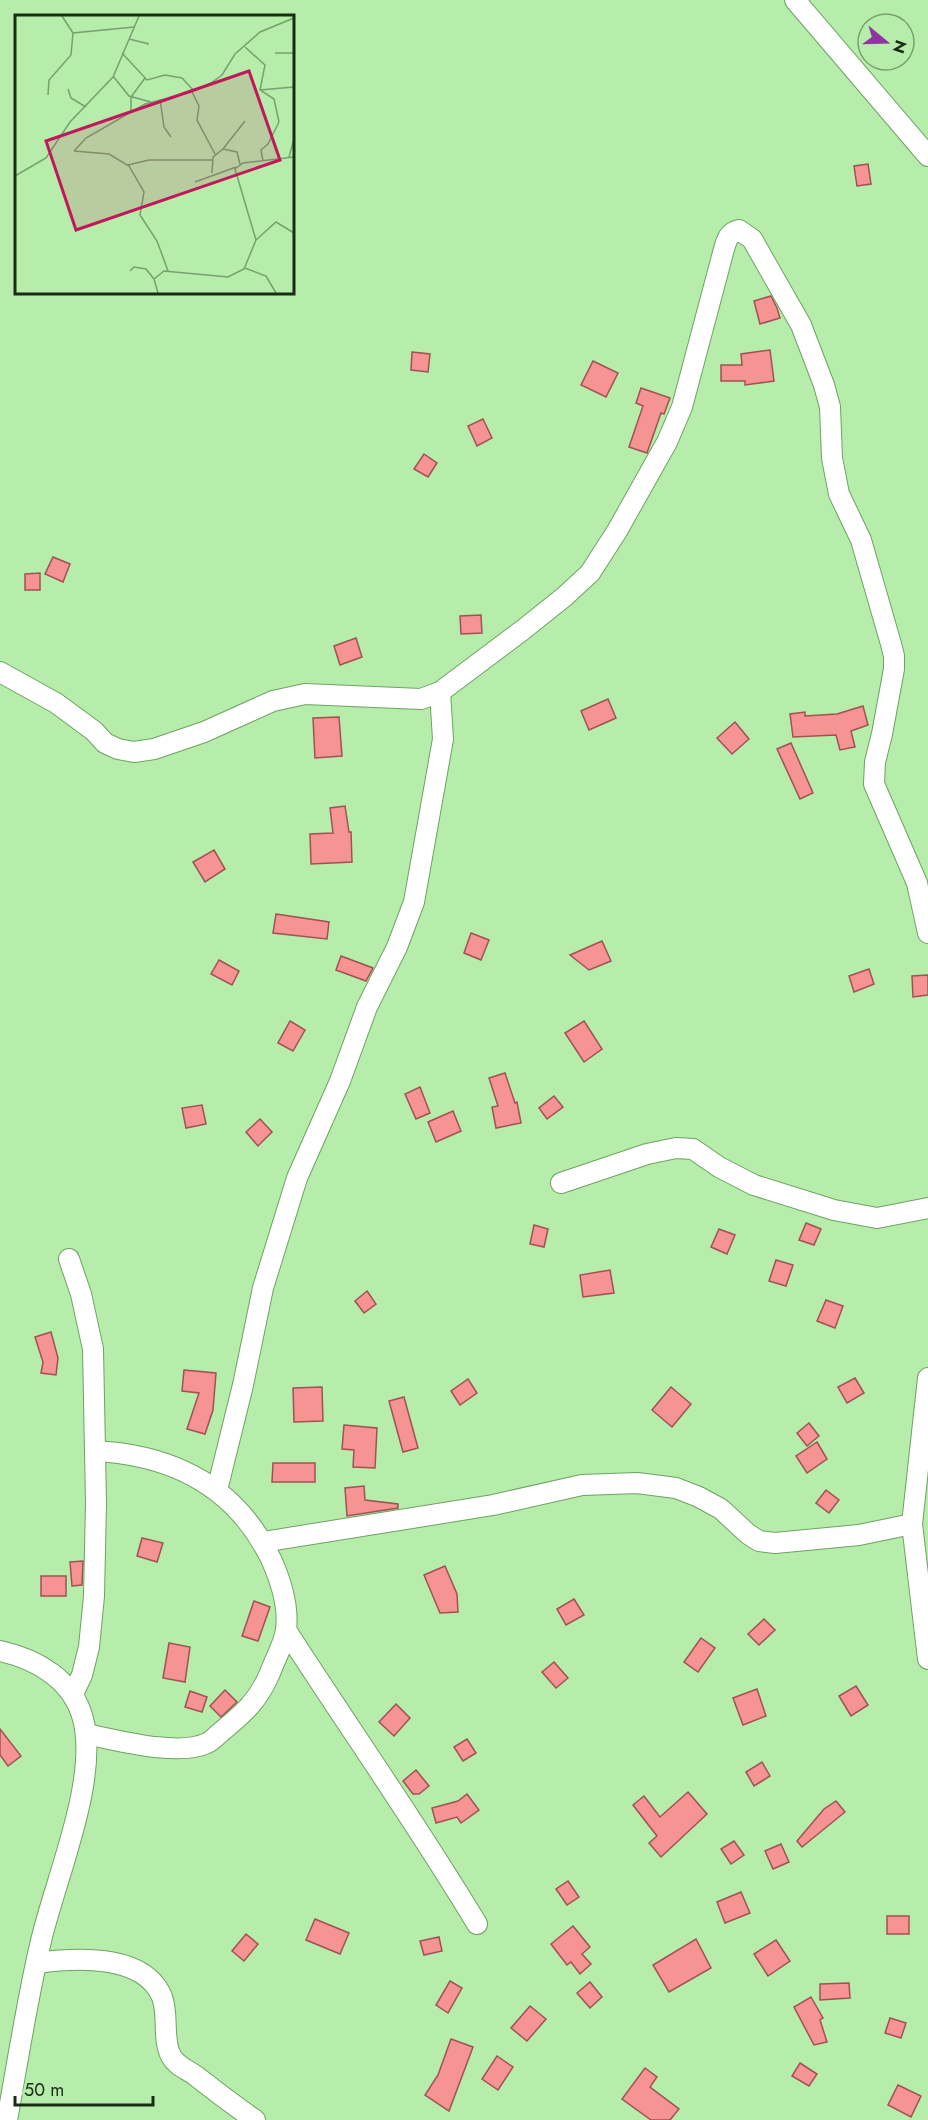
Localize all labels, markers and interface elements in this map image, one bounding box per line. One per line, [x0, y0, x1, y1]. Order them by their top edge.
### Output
north arrow [856, 12, 916, 72]
inset map [15, 15, 294, 294]
text: N [887, 37, 913, 56]
scale bar [15, 2069, 153, 2107]
text: 50 m [24, 2077, 64, 2103]

